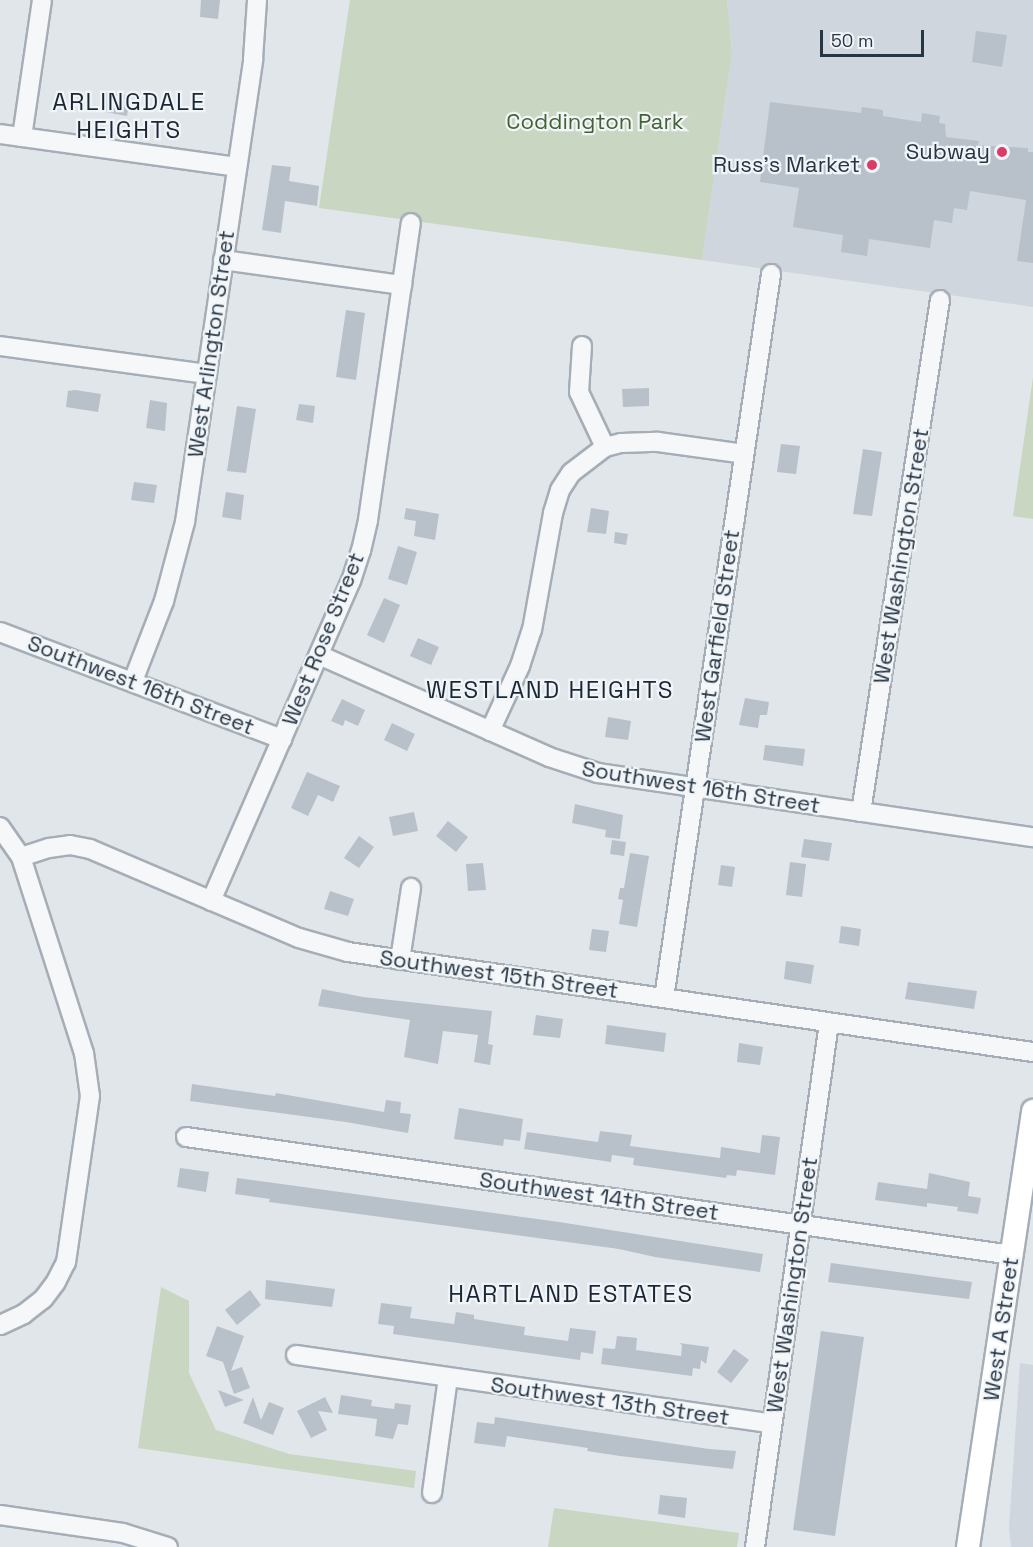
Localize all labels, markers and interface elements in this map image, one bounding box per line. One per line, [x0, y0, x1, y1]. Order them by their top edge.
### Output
scale bar [823, 18, 926, 56]
text: 50 m [831, 29, 873, 52]
district label: ARLINGDALE HEIGHTS [52, 88, 206, 144]
park label: Coddington Park [506, 109, 684, 135]
place label: Subway [906, 139, 990, 165]
marker: Subway [995, 145, 1009, 159]
place label: Russ's Market [713, 152, 860, 178]
marker: Russ's Market [865, 158, 879, 172]
street label: West Arlington Street [182, 229, 240, 459]
street label: West Washington Street [868, 426, 934, 686]
street label: West Garfield Street [689, 528, 745, 744]
street label: West Rose Street [276, 549, 370, 729]
street label: Southwest 16th Street [24, 630, 258, 740]
district label: WESTLAND HEIGHTS [426, 676, 674, 704]
street label: Southwest 16th Street [580, 755, 822, 819]
street label: Southwest 15th Street [378, 944, 620, 1004]
street label: West Washington Street [761, 1155, 823, 1415]
street label: Southwest 14th Street [478, 1166, 720, 1226]
street label: West A Street [978, 1255, 1024, 1403]
district label: HARTLAND ESTATES [448, 1280, 694, 1308]
street label: Southwest 13th Street [489, 1371, 731, 1431]

